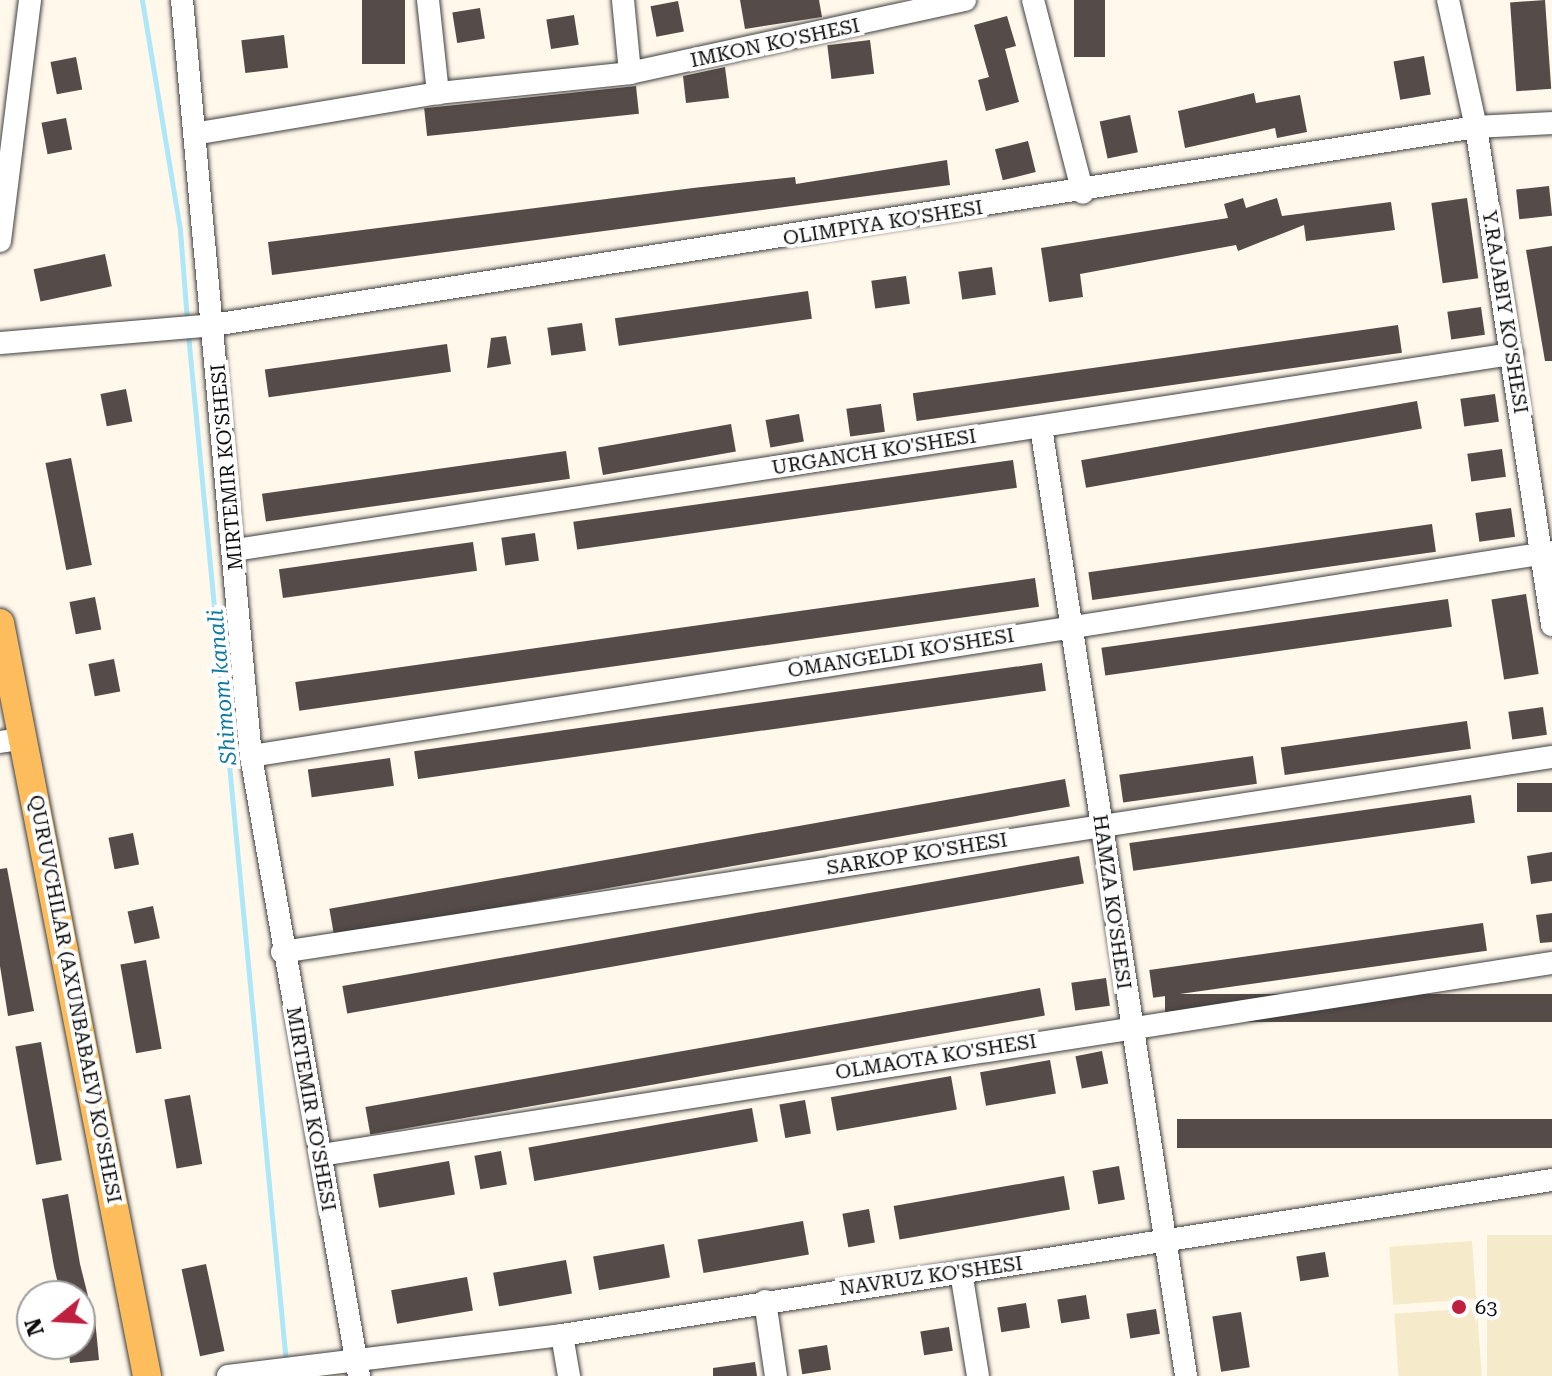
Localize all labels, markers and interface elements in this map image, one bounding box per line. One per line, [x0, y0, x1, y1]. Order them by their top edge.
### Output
street label: IMKON KO'SHESI [688, 13, 862, 73]
street label: OLIMPIYA KO'SHESI [781, 195, 985, 251]
street label: Y.RAJABIY KO'SHESI [1477, 209, 1533, 415]
street label: MIRTEMIR KO'SHESI [206, 363, 248, 571]
street label: URGANCH KO'SHESI [770, 424, 978, 480]
water label: Shimom kanali [202, 608, 242, 766]
street label: OMANGELDI KO'SHESI [786, 623, 1016, 683]
street label: QURUVCHILAR (AXUNBABAEV) KO'SHESI [24, 793, 126, 1205]
street label: HAMZA KO'SHESI [1088, 813, 1136, 991]
street label: SARKOP KO'SHESI [825, 828, 1009, 880]
street label: MIRTEMIR KO'SHESI [281, 1005, 341, 1213]
street label: OLMAOTA KO'SHESI [834, 1029, 1038, 1085]
street label: NAVRUZ KO'SHESI [838, 1251, 1024, 1301]
north arrow [16, 1280, 96, 1360]
place label: 63 [1475, 1295, 1497, 1319]
marker: 63 [1450, 1298, 1468, 1316]
text: N [20, 1315, 49, 1339]

